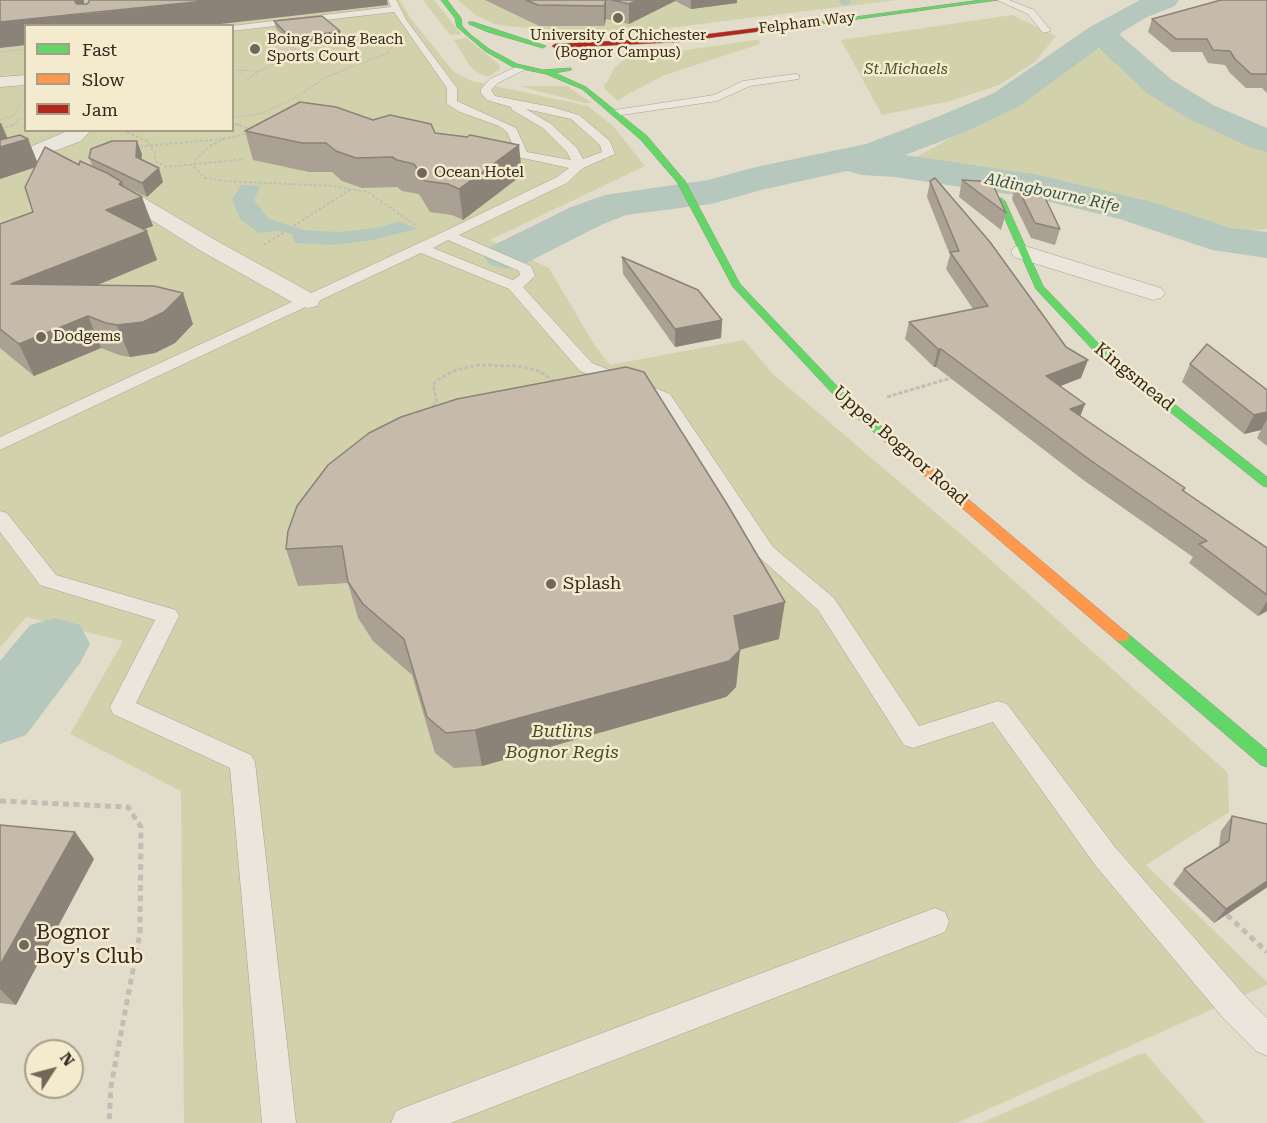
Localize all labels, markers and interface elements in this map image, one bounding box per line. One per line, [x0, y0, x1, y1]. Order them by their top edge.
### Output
street label: Felpham Way [758, 8, 856, 38]
marker: University of Chichester (Bognor Campus) [611, 11, 625, 25]
legend [24, 24, 234, 132]
place label: University of Chichester (Bognor Campus) [530, 27, 706, 62]
place label: Boing Boing Beach Sports Court [267, 31, 404, 66]
text: Fast [82, 39, 117, 60]
marker: Boing Boing Beach Sports Court [248, 42, 262, 56]
park label: St.Michaels [864, 61, 948, 79]
text: Slow [82, 69, 124, 90]
text: Jam [82, 99, 118, 120]
place label: Ocean Hotel [434, 164, 524, 182]
marker: Ocean Hotel [415, 166, 429, 180]
water label: Aldingbourne Rife [983, 169, 1121, 217]
place label: Dodgems [53, 328, 121, 346]
marker: Dodgems [34, 330, 48, 344]
street label: Kingsmead [1090, 338, 1178, 416]
street label: Upper Bognor Road [828, 382, 972, 510]
place label: Splash [563, 573, 621, 595]
marker: Splash [544, 577, 558, 591]
park label: Butlins Bognor Regis [505, 721, 619, 764]
place label: Bognor Boy's Club [36, 920, 143, 970]
marker: Bognor Boy's Club [17, 938, 31, 952]
north arrow [24, 1039, 84, 1099]
text: N [56, 1049, 79, 1070]

